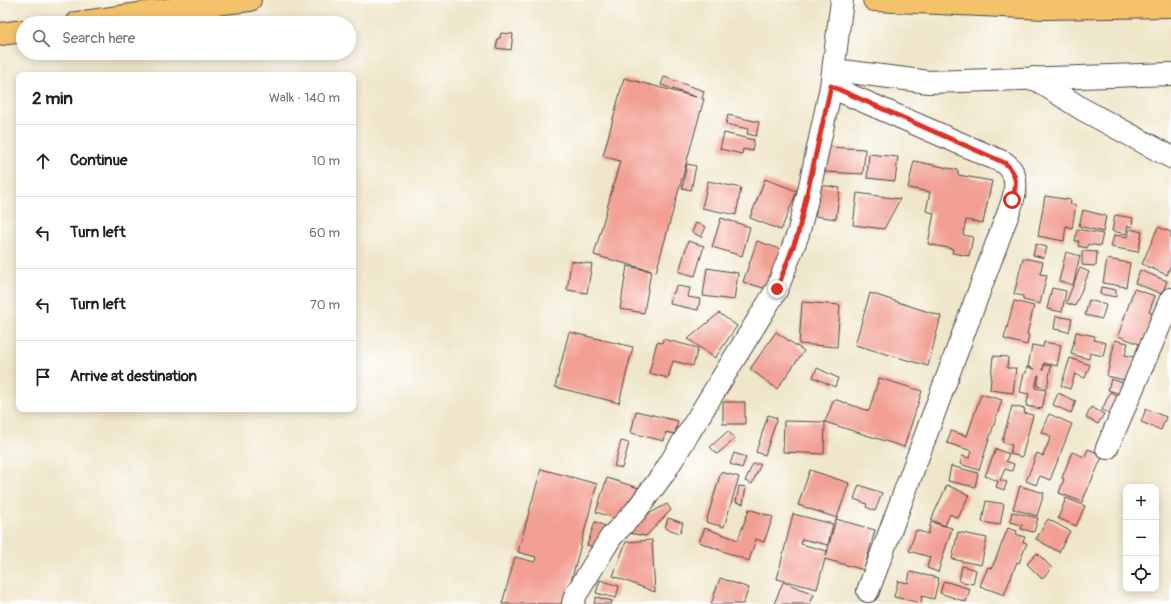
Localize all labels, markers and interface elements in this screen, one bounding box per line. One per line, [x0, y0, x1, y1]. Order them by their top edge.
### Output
search box [16, 16, 356, 60]
icon: search [30, 27, 52, 49]
text: Search here [62, 29, 135, 48]
text: 2 min [32, 88, 73, 109]
text: Walk · 140 m [269, 90, 340, 106]
icon: ahead [32, 150, 54, 172]
text: Continue [70, 151, 128, 170]
text: 10 m [312, 153, 340, 169]
route start [1003, 191, 1021, 209]
icon: left [32, 222, 54, 244]
text: Turn left [70, 223, 126, 242]
text: 60 m [309, 225, 340, 241]
route end [768, 280, 786, 298]
icon: left [32, 294, 54, 316]
text: Turn left [70, 295, 126, 314]
text: 70 m [310, 297, 340, 313]
icon: arrive [32, 366, 54, 388]
text: Arrive at destination [70, 367, 197, 386]
map controls [1123, 484, 1159, 592]
button: + [1123, 484, 1159, 520]
button: − [1123, 520, 1159, 556]
button: locate [1123, 556, 1159, 592]

